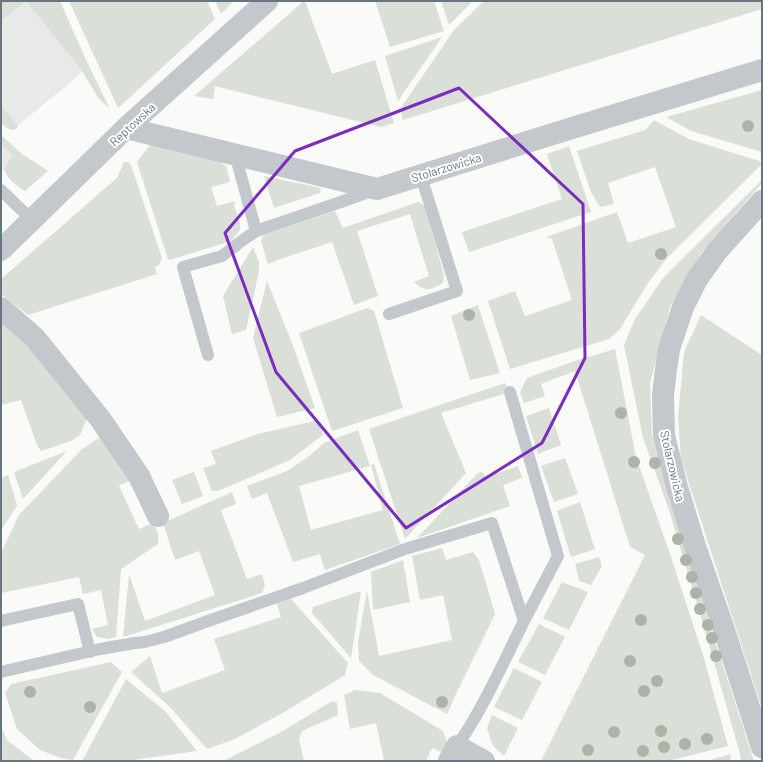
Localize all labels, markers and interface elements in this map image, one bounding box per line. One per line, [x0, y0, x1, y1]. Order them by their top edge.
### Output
street label: Reptowska [106, 99, 158, 149]
street label: Stolarzowicka [409, 150, 483, 184]
street label: Stolarzowicka [658, 429, 688, 503]

